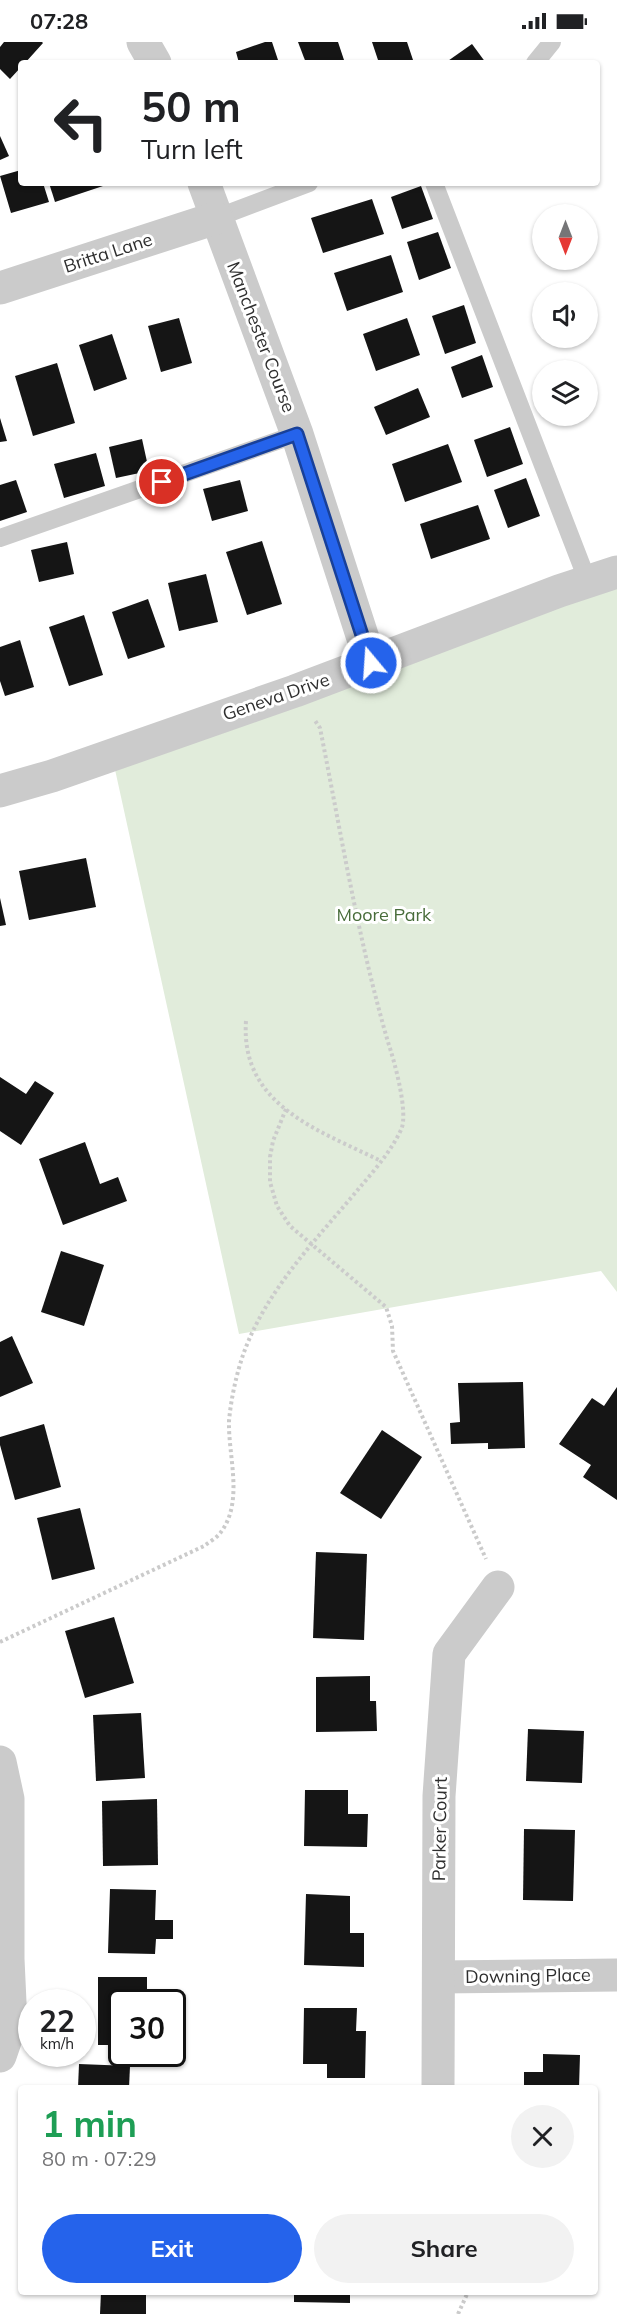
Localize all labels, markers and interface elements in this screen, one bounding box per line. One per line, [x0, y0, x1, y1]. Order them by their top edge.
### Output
text: 07:28 [30, 7, 88, 35]
text: 50 m [141, 80, 241, 133]
icon: left [42, 84, 120, 162]
text: Turn left [141, 132, 243, 166]
north arrow [532, 204, 598, 270]
map controls [532, 204, 598, 426]
street label: Britta Lane [61, 227, 155, 278]
street label: Manchester Course [222, 258, 301, 415]
button: sound [532, 282, 598, 348]
button: layers [532, 360, 598, 426]
pin [136, 456, 187, 507]
icon: arrive [145, 465, 178, 498]
position arrow [339, 631, 403, 695]
street label: Geneva Drive [219, 667, 332, 726]
park label: Moore Park [337, 903, 432, 926]
street label: Parker Court [427, 1777, 452, 1881]
street label: Downing Place [465, 1963, 591, 1988]
speed limit sign: 30 [108, 1989, 186, 2067]
text: 22 [39, 2002, 75, 2040]
text: km/h [40, 2034, 74, 2053]
text: 1 min [42, 2101, 137, 2146]
button: close [511, 2105, 574, 2168]
text: 80 m · 07:29 [42, 2146, 156, 2171]
button: Exit [42, 2214, 302, 2283]
button: Share [314, 2214, 574, 2283]

